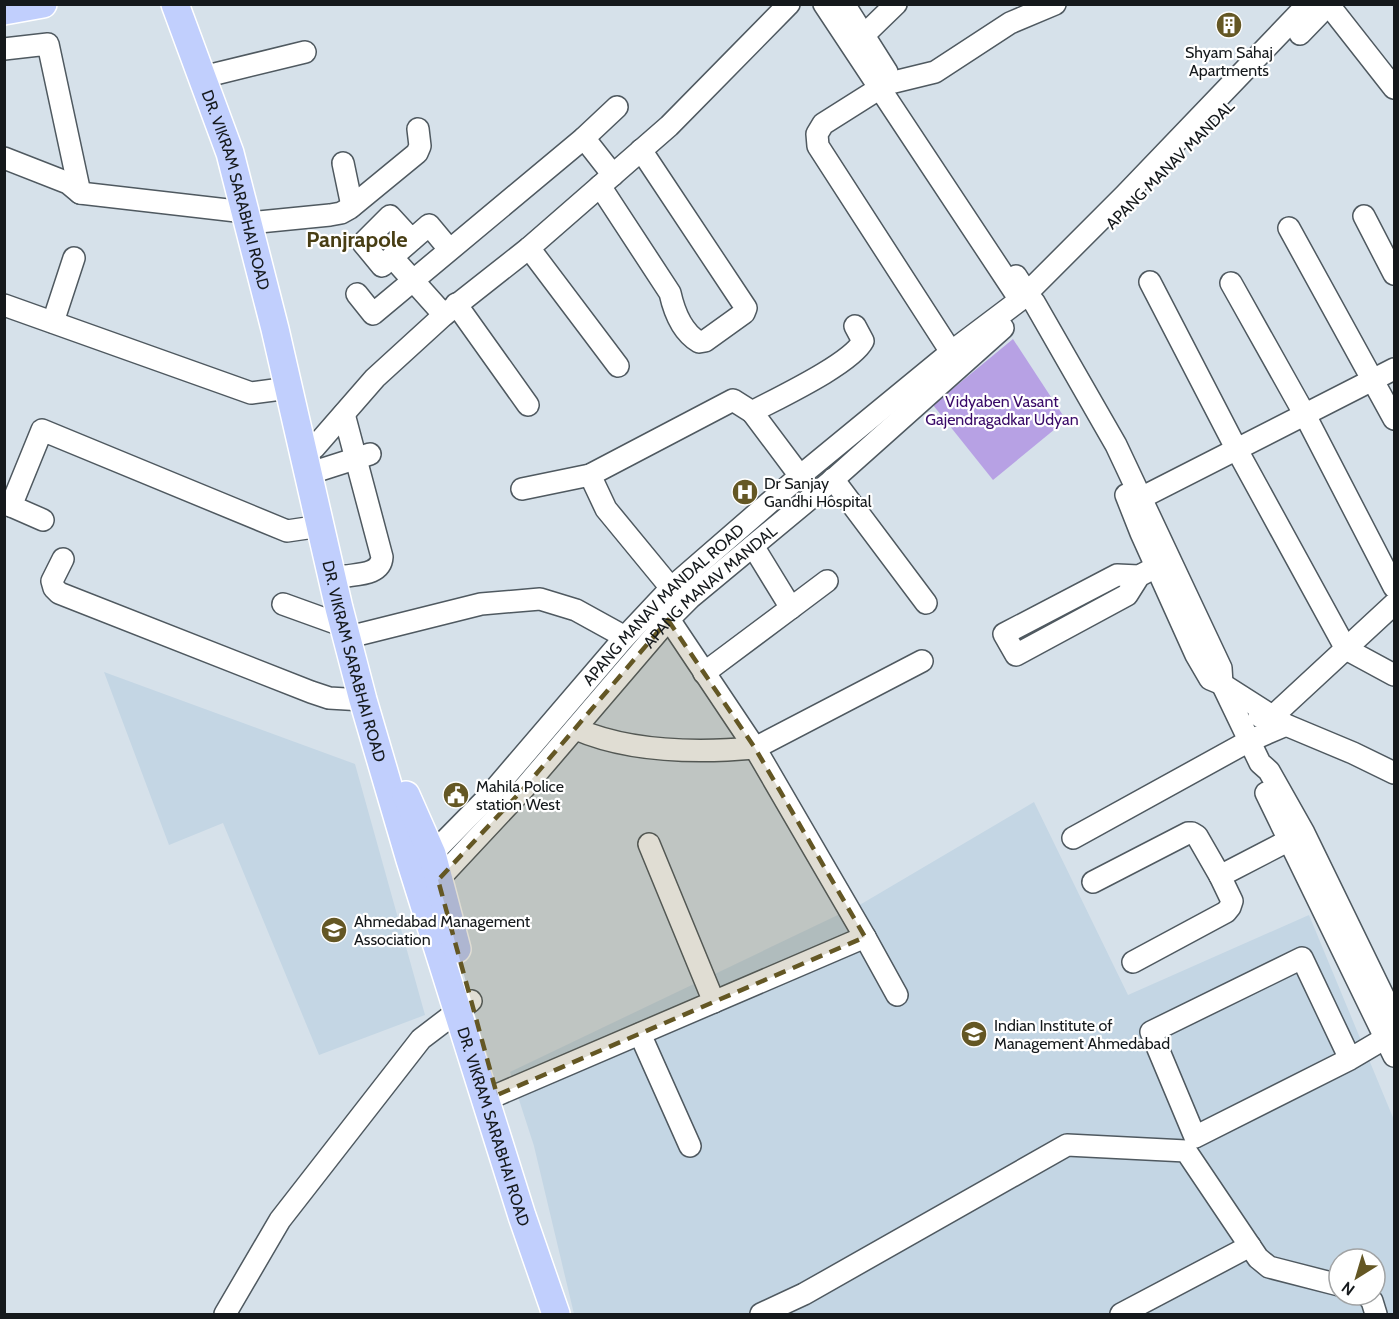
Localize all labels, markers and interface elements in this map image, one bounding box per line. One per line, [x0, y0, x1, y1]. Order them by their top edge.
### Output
building icon: Shyam Sahaj Apartments [1214, 10, 1244, 40]
place label: Shyam Sahaj Apartments [1185, 43, 1273, 80]
street label: DR. VIKRAM SARABHAI ROAD [198, 87, 274, 292]
street label: APANG MANAV MANDAL [1102, 97, 1238, 233]
district label: Panjrapole [306, 226, 408, 253]
park label: Vidyaben Vasant Gajendragadkar Udyan [925, 392, 1079, 429]
place label: Dr Sanjay Gandhi Hospital [764, 474, 872, 511]
hospital icon: Dr Sanjay Gandhi Hospital [730, 477, 760, 507]
street label: APANG MANAV MANDAL ROAD [579, 520, 748, 689]
street label: APANG MANAV MANDAL [639, 521, 780, 652]
street label: DR. VIKRAM SARABHAI ROAD [319, 558, 390, 764]
place label: Mahila Police station West [476, 777, 564, 814]
public building icon: Mahila Police station West [441, 780, 471, 810]
place label: Ahmedabad Management Association [354, 912, 531, 949]
school or university icon: Ahmedabad Management Association [319, 915, 349, 945]
place label: Indian Institute of Management Ahmedabad [994, 1016, 1170, 1053]
school or university icon: Indian Institute of Management Ahmedabad [959, 1019, 989, 1049]
street label: DR. VIKRAM SARABHAI ROAD [454, 1025, 534, 1229]
north arrow [1327, 1247, 1387, 1307]
text: N [1338, 1278, 1359, 1300]

